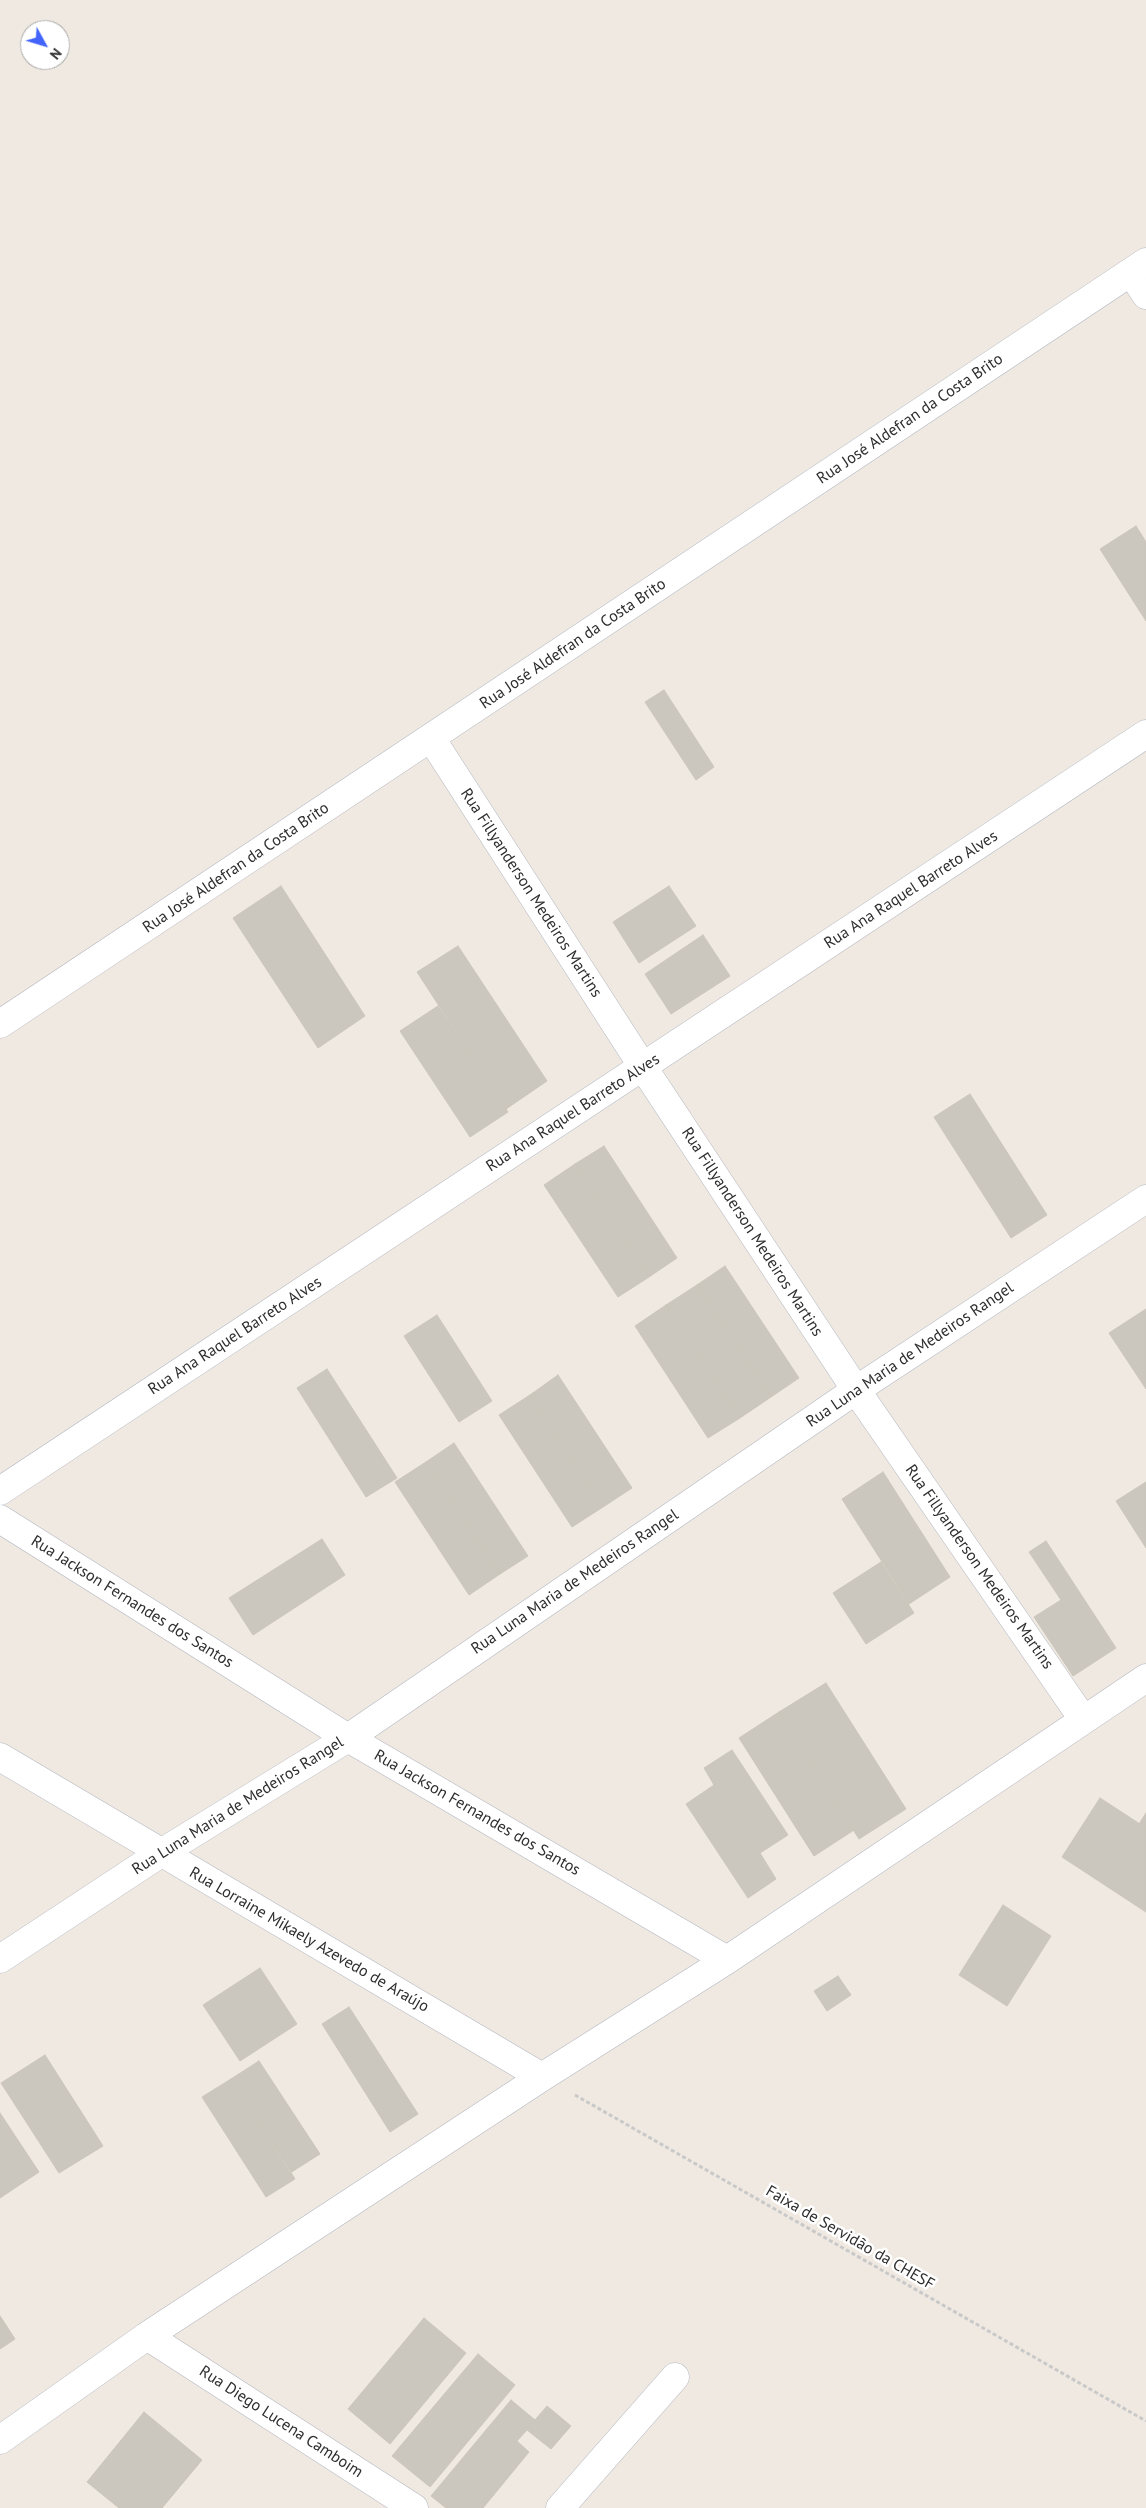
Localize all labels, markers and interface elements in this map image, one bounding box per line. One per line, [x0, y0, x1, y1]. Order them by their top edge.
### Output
north arrow [20, 20, 70, 70]
text: N [46, 45, 66, 63]
street label: Rua José Aldefran da Costa Brito [813, 350, 1007, 488]
street label: Rua José Aldefran da Costa Brito [476, 575, 670, 713]
street label: Rua Fillyanderson Medeiros Martins [456, 785, 606, 1001]
street label: Rua José Aldefran da Costa Brito [139, 799, 333, 937]
street label: Rua Ana Raquel Barreto Alves [821, 827, 1001, 953]
street label: Rua Ana Raquel Barreto Alves [483, 1050, 663, 1176]
street label: Rua Fillyanderson Medeiros Martins [677, 1124, 827, 1340]
street label: Rua Ana Raquel Barreto Alves [145, 1273, 325, 1399]
street label: Rua Luna Maria de Medeiros Rangel [803, 1278, 1017, 1432]
street label: Rua Fillyanderson Medeiros Martins [901, 1461, 1057, 1673]
street label: Rua Luna Maria de Medeiros Rangel [468, 1505, 682, 1659]
street label: Rua Jackson Fernandes dos Santos [27, 1532, 237, 1672]
street label: Rua Luna Maria de Medeiros Rangel [129, 1733, 347, 1879]
street label: Rua Jackson Fernandes dos Santos [370, 1746, 584, 1880]
street label: Rua Lorraine Mikaely Azevedo de Araújo [186, 1863, 432, 2017]
street label: Faixa de Servidão da CHESF [762, 2182, 938, 2294]
street label: Rua Diego Lucena Camboim [196, 2362, 366, 2482]

